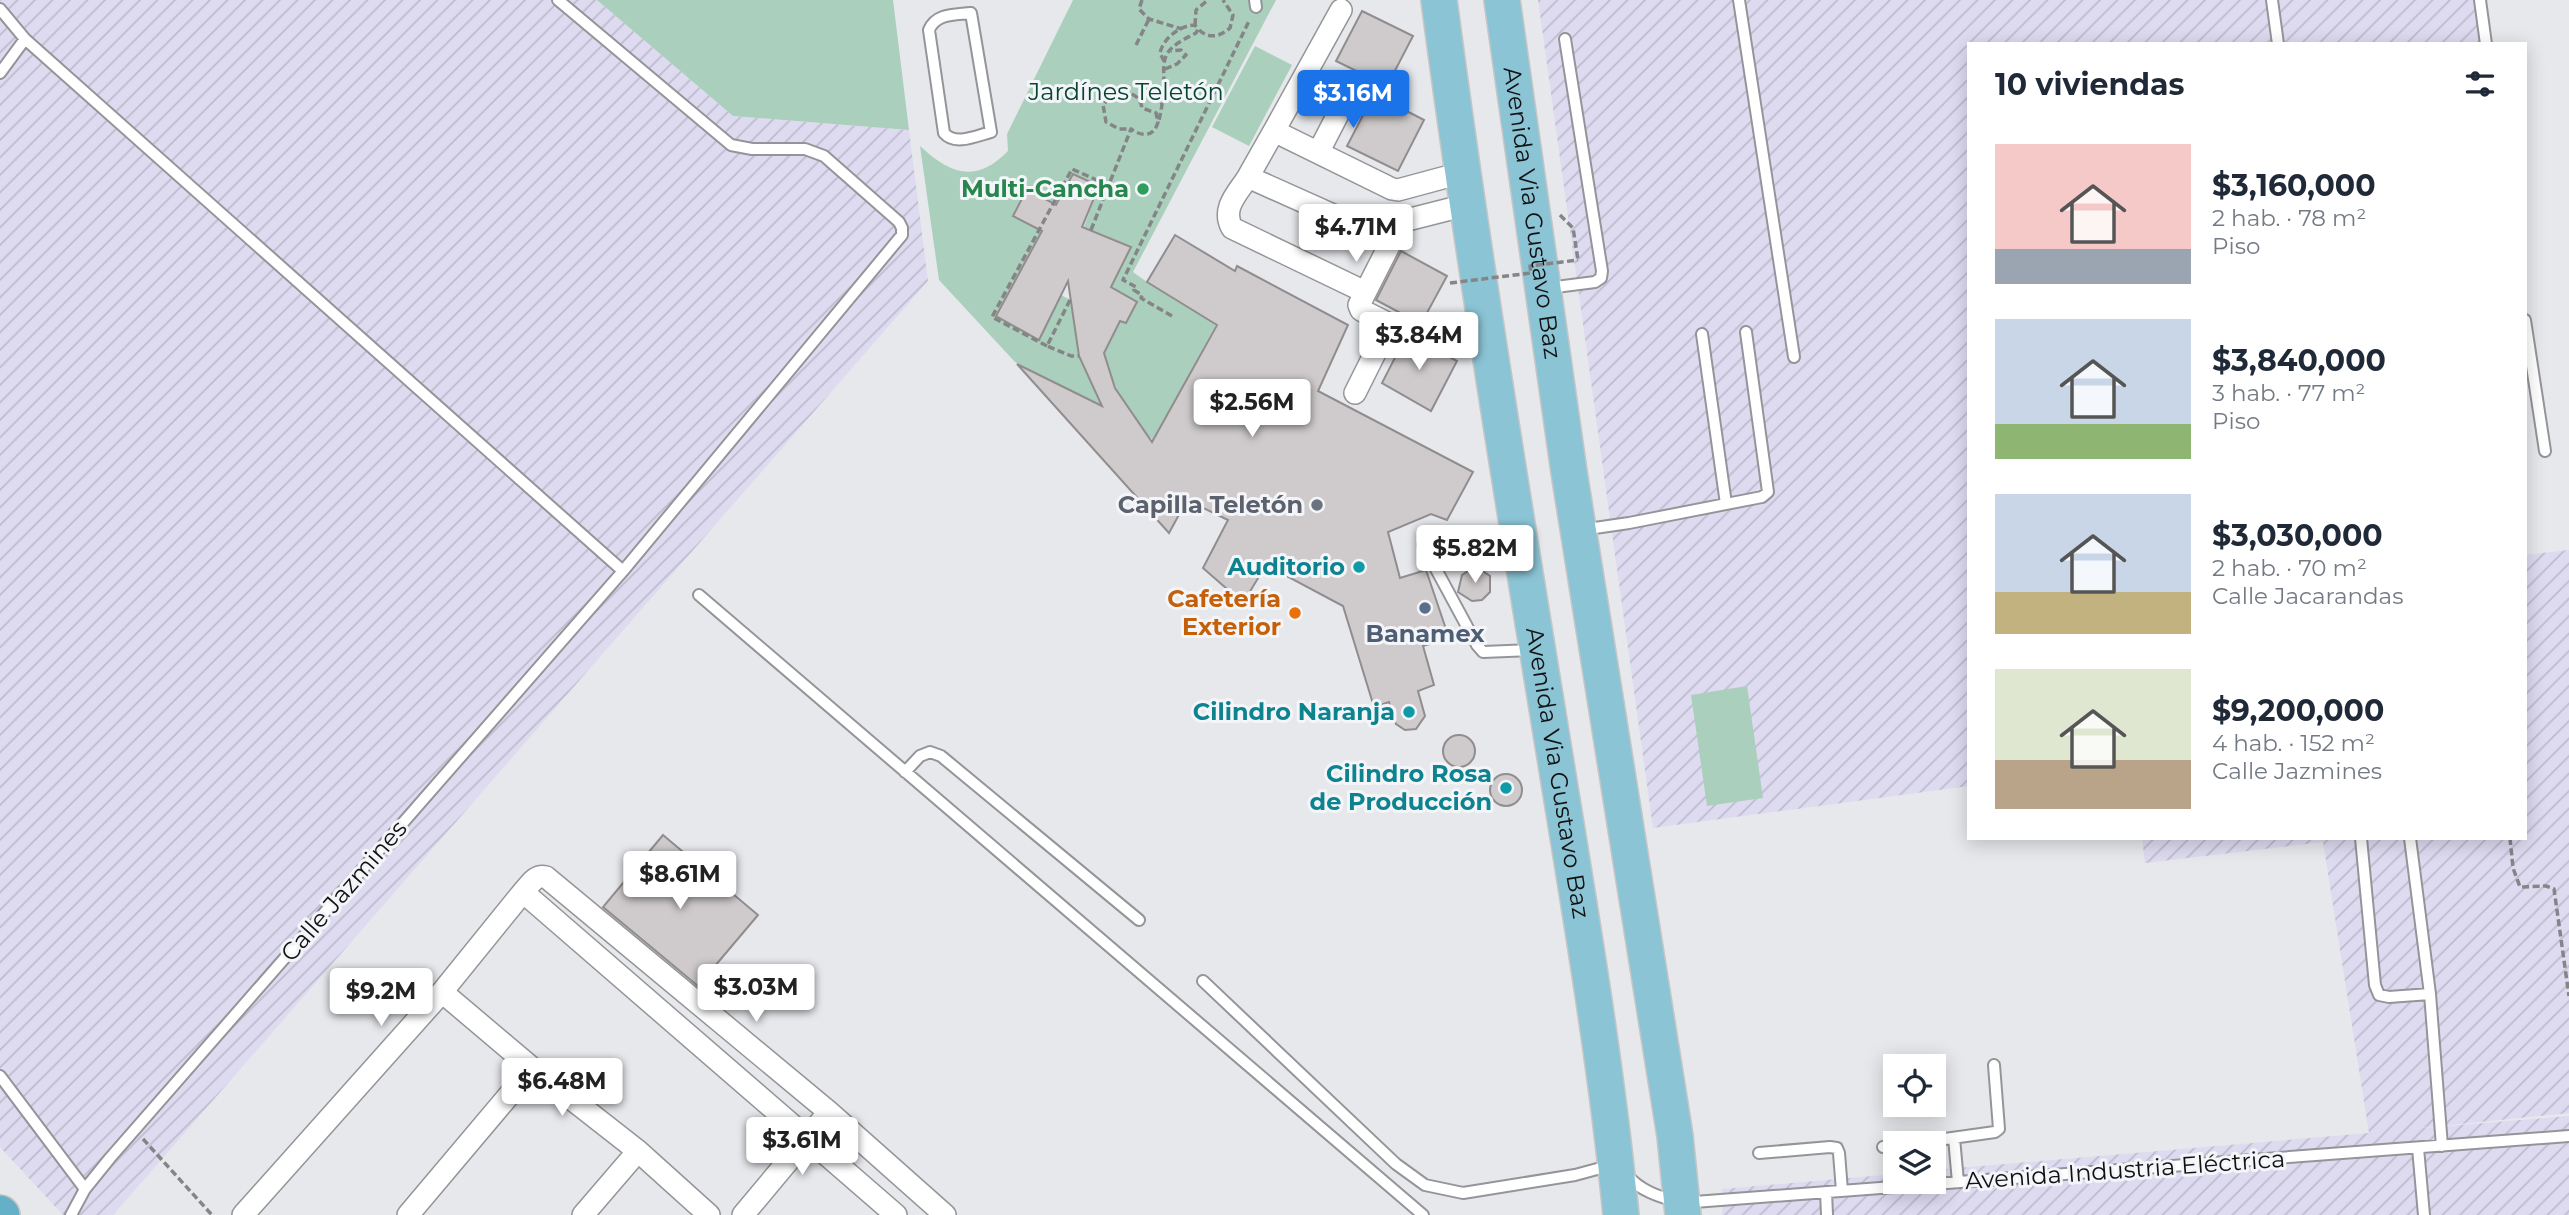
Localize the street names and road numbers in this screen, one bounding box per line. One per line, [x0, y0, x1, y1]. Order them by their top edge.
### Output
street label: Avenida Via Gustavo Baz [1498, 65, 1568, 361]
street label: Avenida Via Gustavo Baz [1520, 625, 1596, 921]
street label: Calle Jazmines [274, 814, 413, 967]
street label: Avenida Industria Eléctrica [1964, 1144, 2286, 1195]

